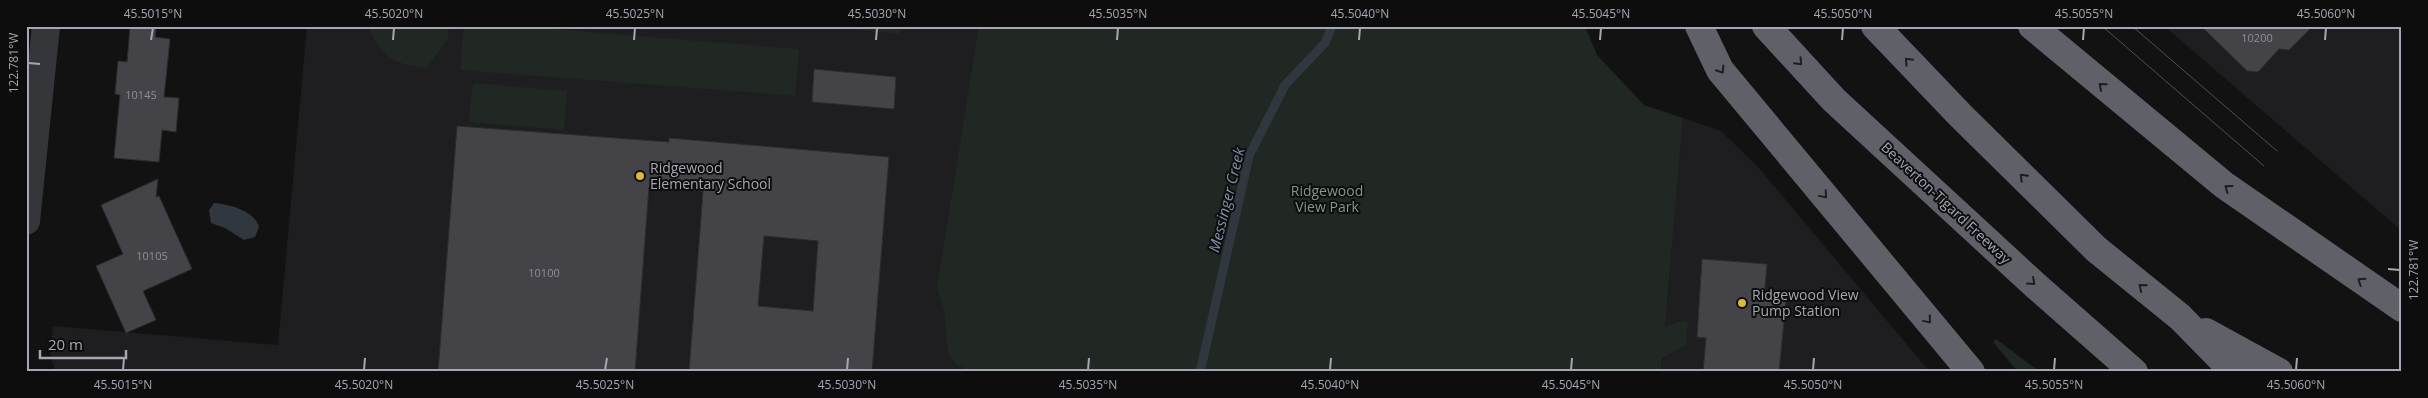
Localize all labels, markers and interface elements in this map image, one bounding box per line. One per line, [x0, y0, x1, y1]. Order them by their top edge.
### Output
text: 45.5015°N [124, 5, 182, 22]
text: 45.5020°N [365, 5, 423, 22]
text: 45.5025°N [606, 5, 664, 22]
text: 45.5030°N [848, 5, 906, 22]
text: 45.5035°N [1089, 5, 1147, 22]
text: 45.5040°N [1331, 5, 1389, 22]
text: 45.5045°N [1572, 5, 1630, 22]
text: 45.5050°N [1814, 5, 1872, 22]
text: 45.5055°N [2055, 5, 2113, 22]
text: 45.5060°N [2297, 5, 2355, 22]
house number: 10200 [2241, 30, 2273, 45]
text: 122.781°W [5, 33, 22, 93]
one-way arrow [1793, 57, 1802, 66]
one-way arrow [1905, 58, 1914, 67]
one-way arrow [1714, 64, 1724, 73]
one-way arrow [2098, 82, 2107, 91]
house number: 10145 [125, 87, 157, 102]
street label: Beaverton-Tigard Freeway [1877, 138, 2016, 268]
water label: Messinger Creek [1203, 145, 1249, 254]
place label: Ridgewood Elementary School [650, 158, 771, 193]
marker: Ridgewood Elementary School [634, 170, 646, 182]
one-way arrow [2019, 174, 2028, 183]
park label: Ridgewood View Park [1291, 181, 1363, 216]
one-way arrow [2224, 185, 2234, 194]
one-way arrow [1818, 189, 1826, 198]
text: 122.781°W [2405, 240, 2422, 300]
house number: 10105 [136, 248, 168, 263]
house number: 10100 [528, 265, 560, 280]
one-way arrow [2026, 276, 2035, 285]
one-way arrow [2357, 278, 2367, 287]
one-way arrow [2139, 284, 2148, 292]
place label: Ridgewood View Pump Station [1752, 285, 1859, 320]
marker: Ridgewood View Pump Station [1736, 297, 1748, 309]
one-way arrow [1922, 314, 1930, 323]
scale bar [40, 328, 126, 360]
text: 20 m [48, 334, 83, 354]
text: 45.5015°N [94, 376, 152, 393]
text: 45.5020°N [335, 376, 393, 393]
text: 45.5025°N [576, 376, 634, 393]
text: 45.5030°N [818, 376, 876, 393]
text: 45.5035°N [1059, 376, 1117, 393]
text: 45.5040°N [1301, 376, 1359, 393]
text: 45.5045°N [1542, 376, 1600, 393]
text: 45.5050°N [1784, 376, 1842, 393]
text: 45.5055°N [2025, 376, 2083, 393]
text: 45.5060°N [2267, 376, 2325, 393]

